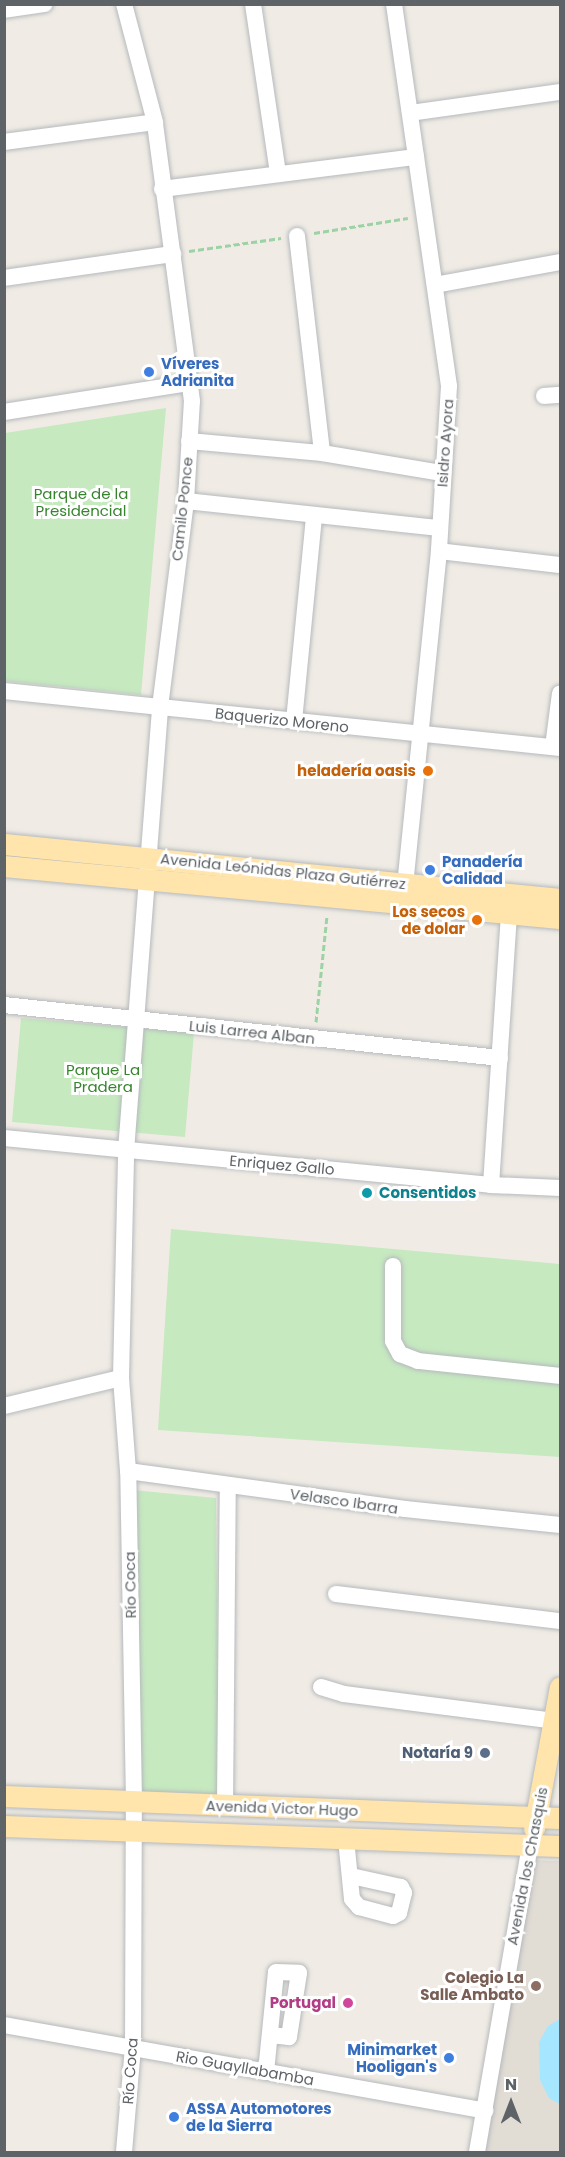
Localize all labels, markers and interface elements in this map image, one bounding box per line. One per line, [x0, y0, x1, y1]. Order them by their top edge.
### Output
place label: Víveres Adrianita [161, 354, 234, 389]
marker: Víveres Adrianita [142, 365, 156, 379]
street label: Isidro Ayora [433, 398, 457, 488]
street label: Camilo Ponce [168, 456, 196, 562]
park label: Parque de la Presidencial [34, 484, 128, 519]
street label: Baquerizo Moreno [214, 704, 350, 736]
place label: heladería oasis [297, 762, 416, 780]
marker: heladería oasis [421, 764, 435, 778]
street label: Avenida Leónidas Plaza Gutiérrez [159, 849, 407, 893]
place label: Panadería Calidad [442, 852, 523, 887]
marker: Panadería Calidad [423, 863, 437, 877]
place label: Los secos de dolar [392, 902, 465, 937]
marker: Los secos de dolar [470, 913, 484, 927]
street label: Luis Larrea Alban [188, 1016, 316, 1048]
park label: Parque La Pradera [66, 1060, 140, 1095]
street label: Enriquez Gallo [229, 1151, 335, 1179]
place label: Consentidos [379, 1184, 476, 1202]
marker: Consentidos [360, 1186, 374, 1200]
street label: Velasco Ibarra [289, 1484, 399, 1518]
street label: Río Coca [120, 1551, 140, 1619]
place label: Notaría 9 [402, 1744, 473, 1762]
marker: Notaría 9 [478, 1746, 492, 1760]
street label: Avenida los Chasquis [503, 1785, 551, 1947]
street label: Avenida Victor Hugo [205, 1796, 359, 1820]
place label: Colegio La Salle Ambato [420, 1968, 524, 2003]
marker: Colegio La Salle Ambato [529, 1979, 543, 1993]
place label: Portugal [270, 1994, 336, 2012]
marker: Portugal [341, 1996, 355, 2010]
street label: Río Coca [119, 2037, 141, 2105]
place label: Minimarket Hooligan's [347, 2040, 437, 2075]
street label: Rio Guayllabamba [175, 2047, 315, 2089]
marker: Minimarket Hooligan's [442, 2051, 456, 2065]
north arrow [481, 2073, 541, 2133]
text: N [505, 2073, 517, 2096]
place label: ASSA Automotores de la Sierra [186, 2099, 332, 2134]
marker: ASSA Automotores de la Sierra [167, 2110, 181, 2124]

